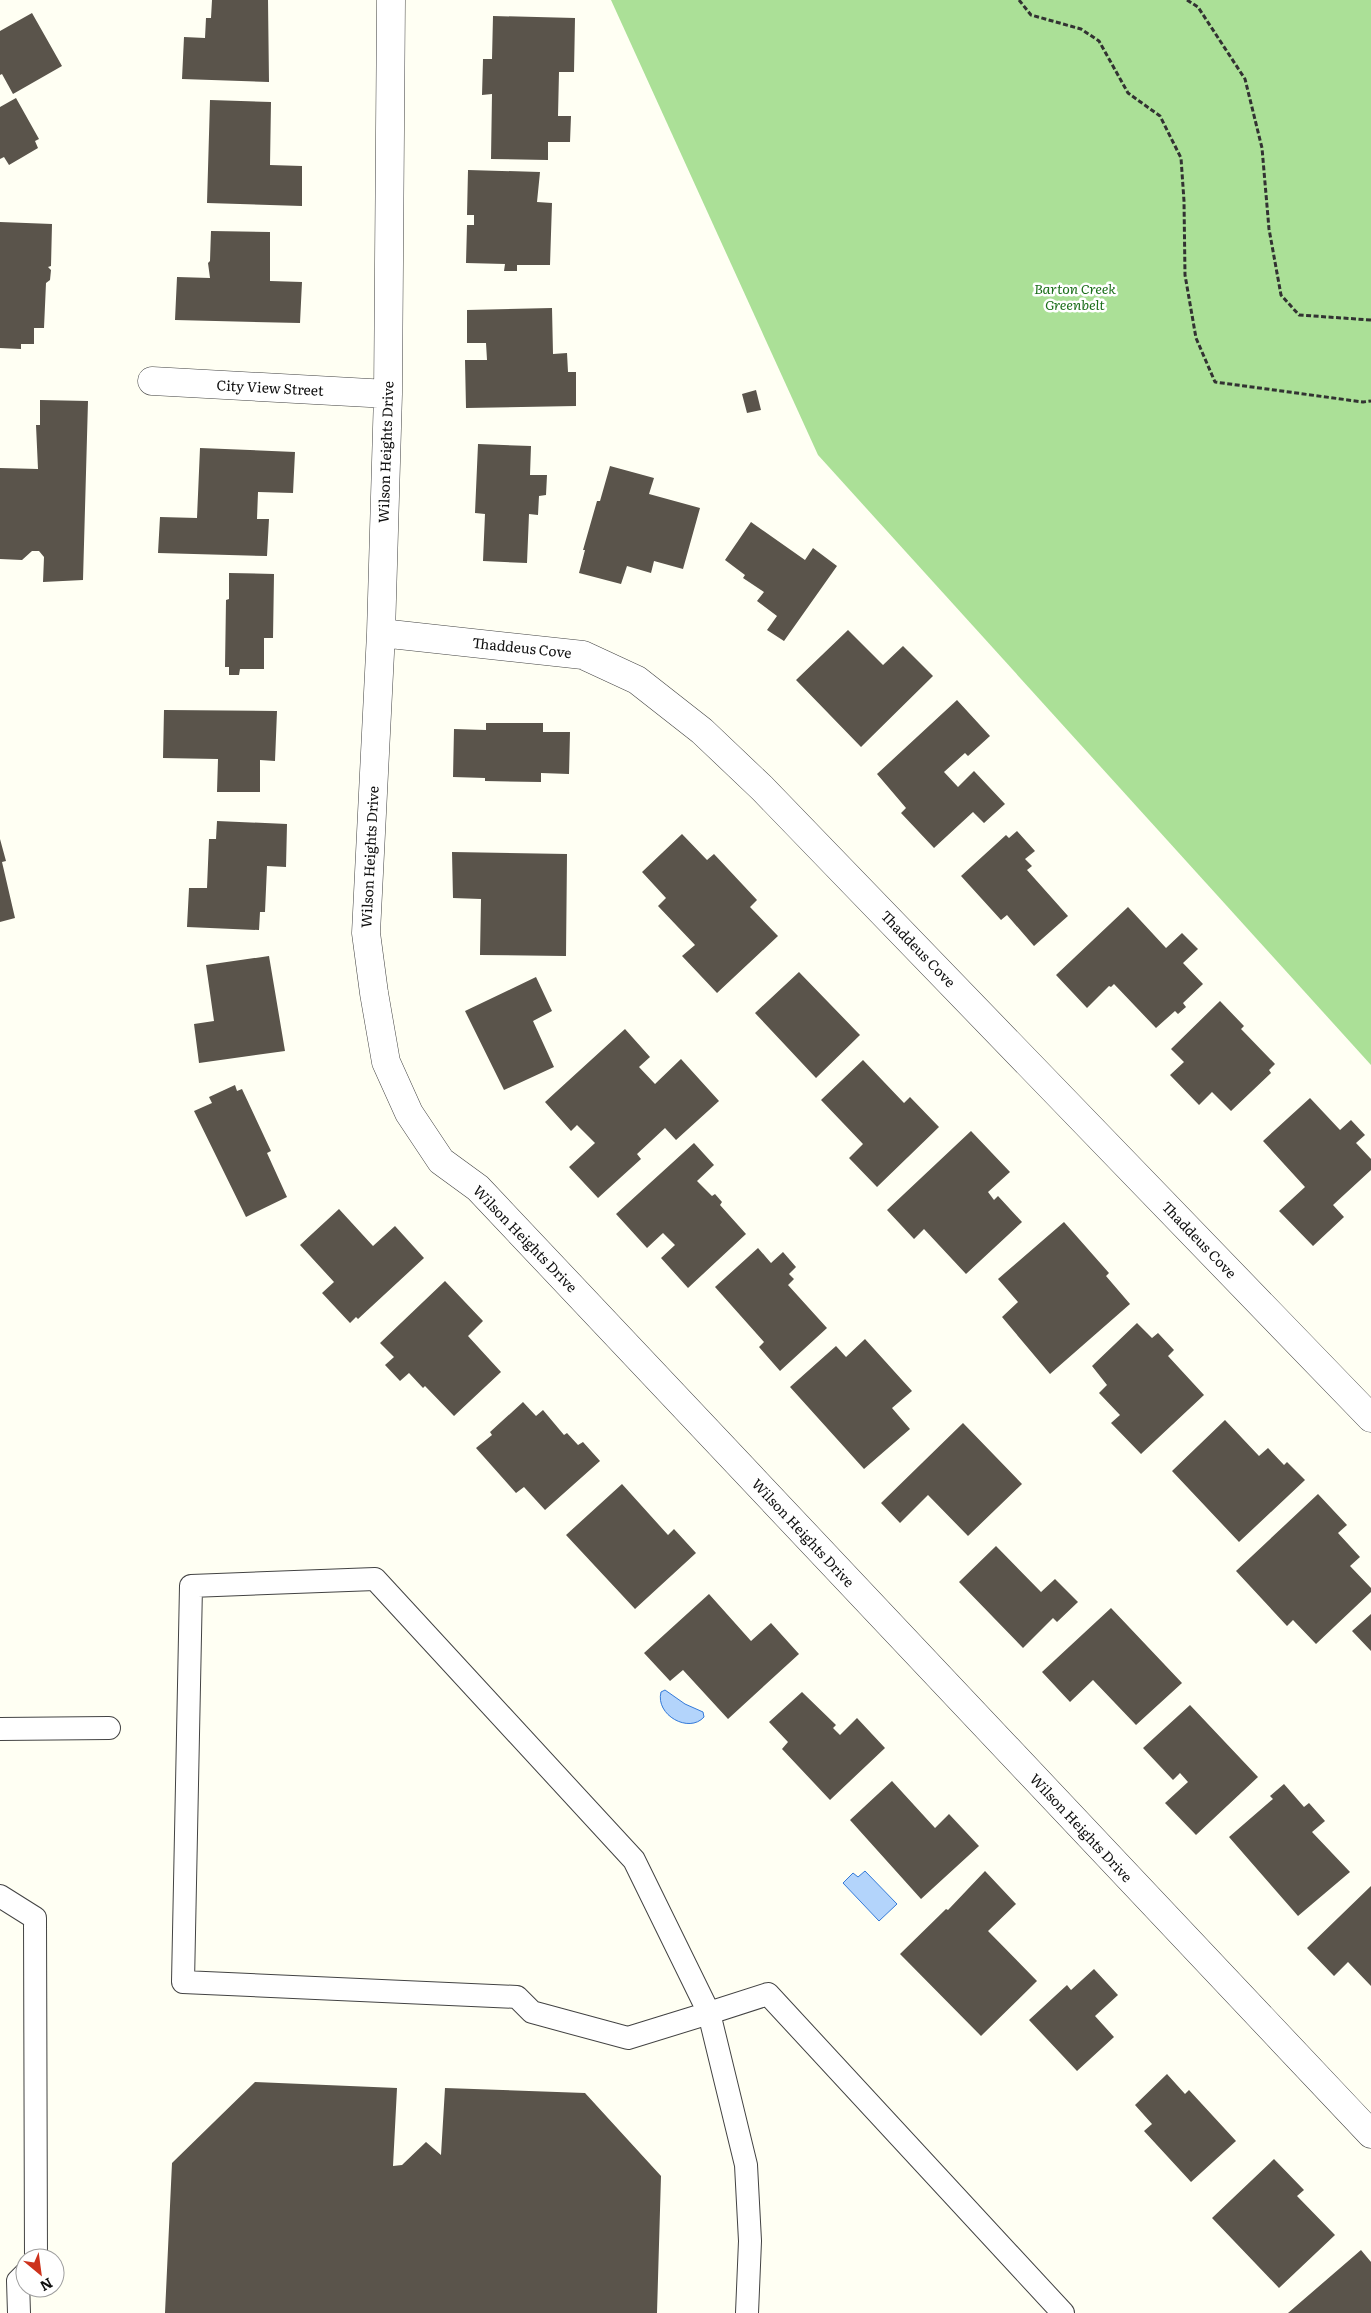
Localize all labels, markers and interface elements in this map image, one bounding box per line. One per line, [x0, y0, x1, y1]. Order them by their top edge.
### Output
park label: Barton Creek Greenbelt [1034, 278, 1116, 314]
street label: City View Street [216, 374, 324, 400]
street label: Wilson Heights Drive [373, 381, 397, 523]
street label: Thaddeus Cove [471, 632, 573, 662]
street label: Wilson Heights Drive [355, 785, 383, 928]
street label: Thaddeus Cove [877, 905, 961, 991]
street label: Wilson Heights Drive [469, 1180, 582, 1296]
street label: Thaddeus Cove [1158, 1196, 1242, 1282]
street label: Wilson Heights Drive [748, 1474, 860, 1591]
street label: Wilson Heights Drive [1026, 1769, 1138, 1886]
north arrow [15, 2248, 65, 2298]
text: N [37, 2274, 57, 2297]

